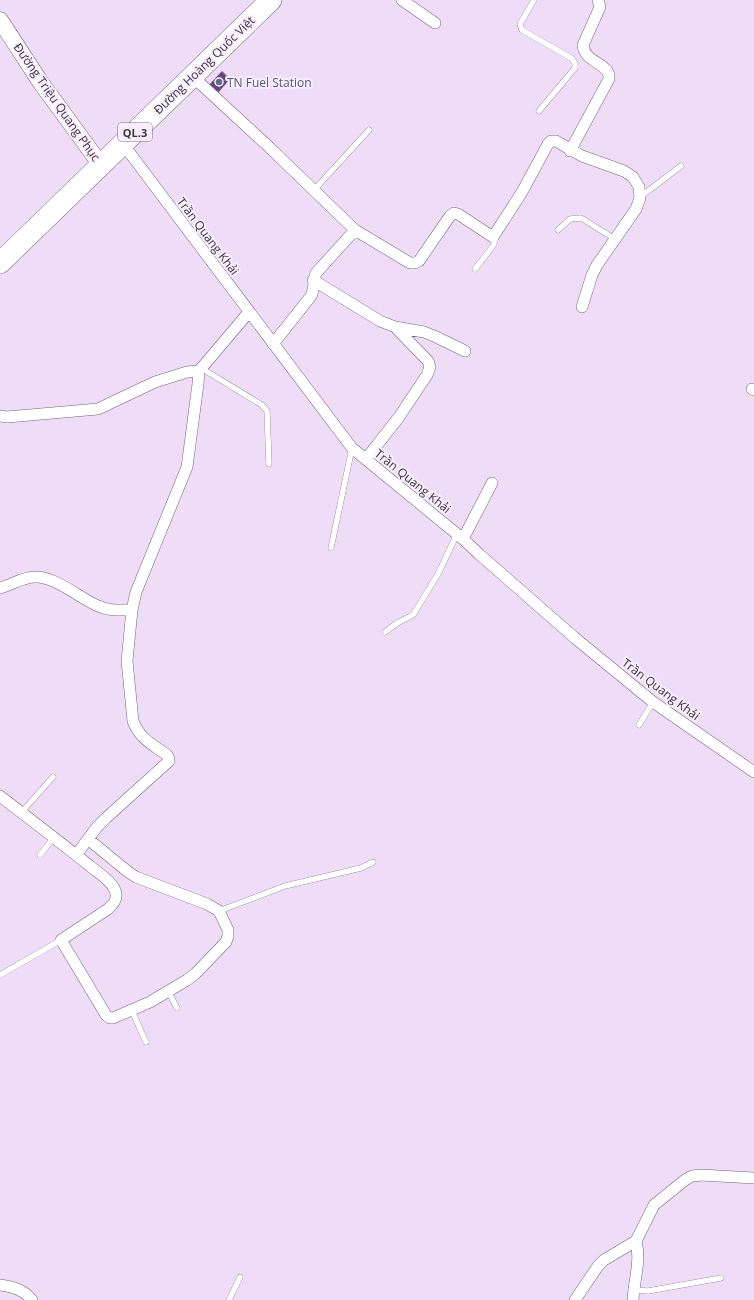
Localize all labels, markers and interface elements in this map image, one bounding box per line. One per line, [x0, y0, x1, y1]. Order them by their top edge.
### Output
street label: Đường Hoàng Quốc Việt [150, 12, 258, 118]
street label: Đường Triệu Quang Phục [10, 39, 104, 165]
place label: TN Fuel Station [227, 74, 312, 91]
marker: TN Fuel Station [214, 77, 224, 87]
road number: QL.3 [118, 123, 152, 141]
street label: Trần Quang Khải [173, 194, 243, 278]
street label: Trần Quang Khải [371, 445, 455, 517]
street label: Trần Quang Khải [619, 654, 703, 724]

